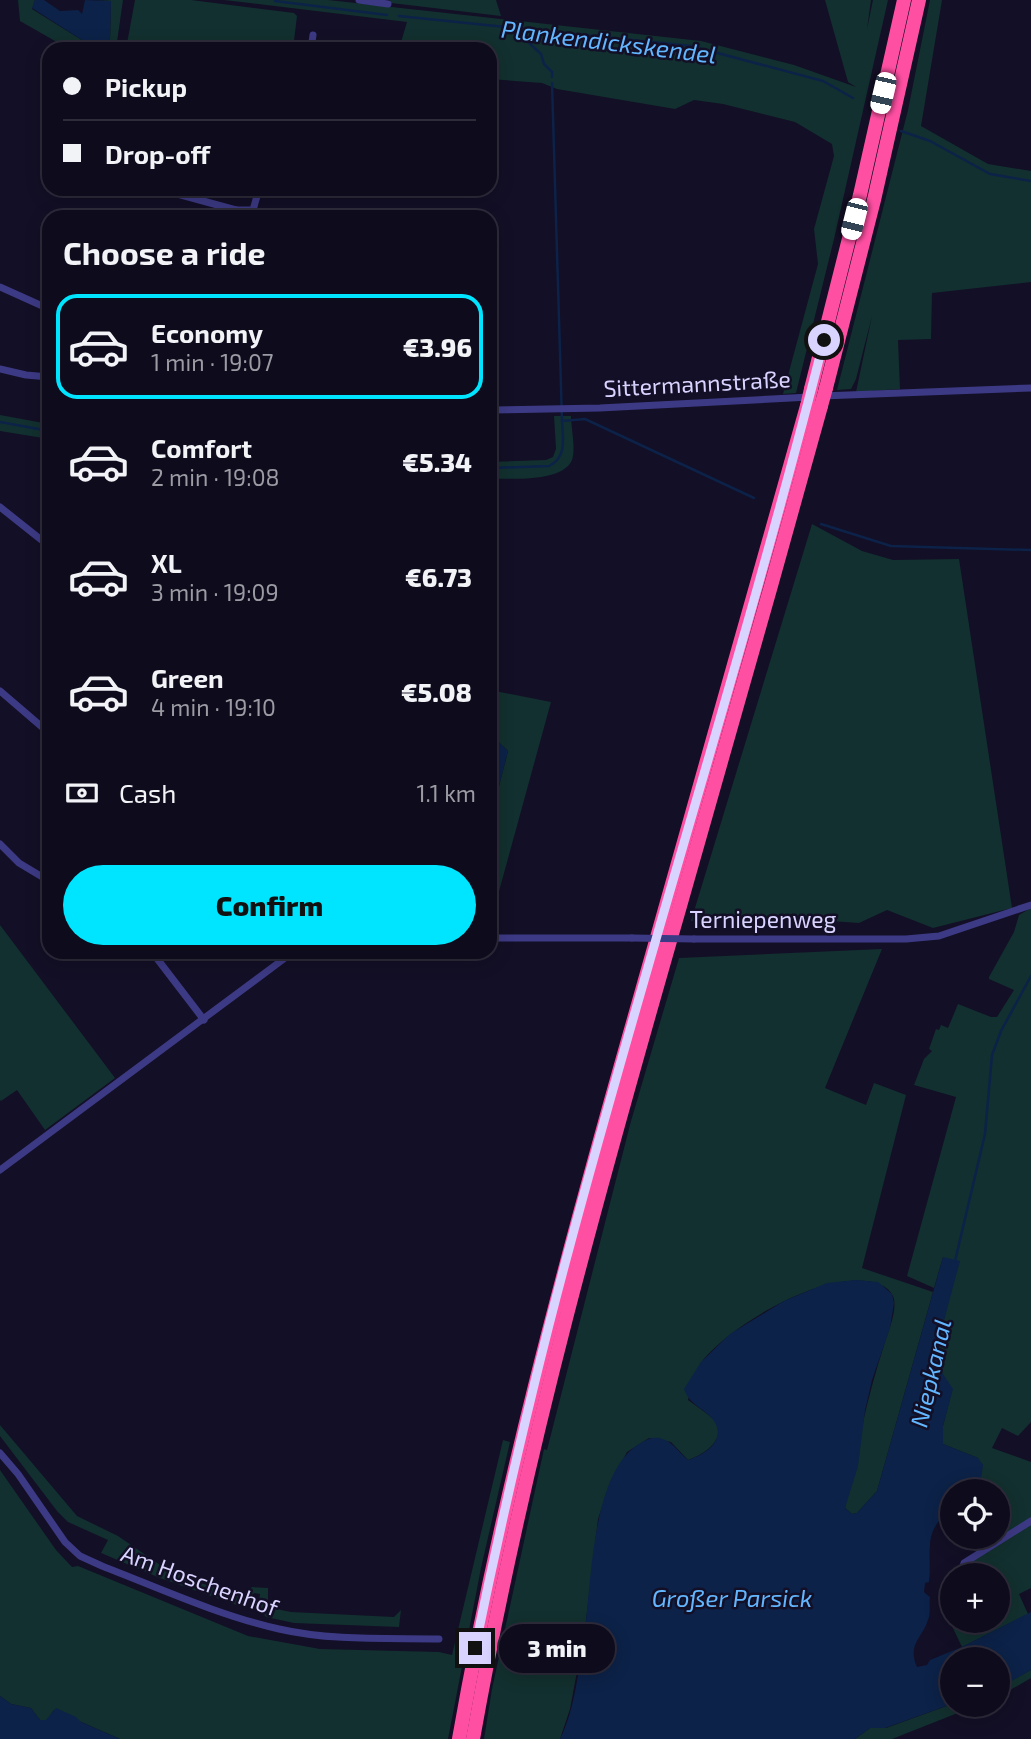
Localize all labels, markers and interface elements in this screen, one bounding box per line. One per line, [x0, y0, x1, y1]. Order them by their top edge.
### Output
water label: Plankendickskendel [500, 13, 718, 69]
car [869, 70, 898, 116]
text: Pickup [105, 71, 187, 102]
text: Drop-off [105, 138, 210, 169]
car [839, 196, 870, 242]
text: Choose a ride [63, 233, 266, 271]
icon: car [67, 315, 130, 378]
text: Economy [151, 317, 263, 348]
route start [808, 324, 840, 356]
text: €3.96 [403, 331, 472, 362]
text: 1 min · 19:07 [151, 348, 274, 376]
street label: Sittermannstraße [603, 364, 791, 402]
icon: car [67, 430, 130, 493]
text: Comfort [151, 432, 252, 463]
text: €5.34 [402, 446, 472, 477]
text: 2 min · 19:08 [151, 463, 280, 491]
icon: car [67, 545, 130, 608]
text: XL [151, 547, 182, 578]
text: €6.73 [405, 561, 472, 592]
text: 3 min · 19:09 [151, 578, 279, 606]
icon: car [67, 660, 130, 723]
text: Green [151, 662, 224, 693]
text: €5.08 [401, 676, 472, 707]
text: 4 min · 19:10 [151, 693, 276, 721]
icon: cash [63, 774, 101, 812]
text: Cash [119, 777, 176, 808]
text: 1.1 km [416, 779, 476, 807]
button: Confirm [63, 865, 476, 945]
street label: Terniepenweg [690, 905, 837, 933]
water label: Niepkanal [903, 1316, 957, 1430]
map controls [940, 1479, 1010, 1717]
button: locate [940, 1479, 1010, 1549]
street label: Am Hoschenhof [118, 1539, 284, 1622]
button: + [940, 1563, 1010, 1633]
water label: Großer Parsick [652, 1583, 812, 1612]
callout: 3 min [500, 1624, 615, 1672]
route end [459, 1632, 491, 1664]
text: 3 min [527, 1634, 587, 1662]
button: − [940, 1647, 1010, 1717]

